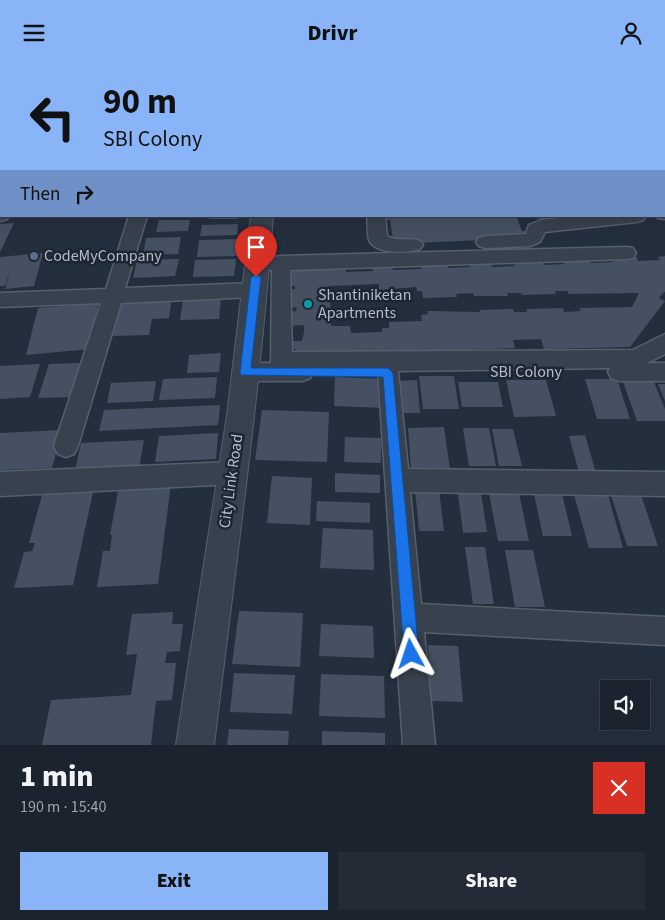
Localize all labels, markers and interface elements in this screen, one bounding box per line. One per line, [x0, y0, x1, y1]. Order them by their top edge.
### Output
text: Drivr [308, 17, 357, 49]
icon: menu [20, 19, 48, 47]
icon: person [617, 19, 645, 47]
text: 90 m [103, 77, 177, 127]
icon: left [20, 85, 85, 150]
text: SBI Colony [103, 123, 202, 155]
icon: right [70, 180, 98, 208]
text: Then [20, 181, 60, 208]
pin [235, 226, 277, 277]
icon: arrive [242, 233, 270, 261]
place label: CodeMyCompany [44, 245, 162, 267]
marker: CodeMyCompany [28, 250, 40, 262]
place label: Shantiniketan Apartments [318, 284, 411, 324]
marker: Shantiniketan Apartments [302, 298, 314, 310]
street label: SBI Colony [490, 361, 563, 383]
street label: City Link Road [213, 432, 249, 530]
position arrow [384, 627, 436, 679]
map controls [600, 680, 650, 730]
button: sound [600, 680, 650, 730]
text: 1 min [20, 755, 94, 798]
button: close [593, 762, 645, 814]
text: 190 m · 15:40 [20, 796, 107, 818]
button: Exit [20, 852, 328, 910]
button: Share [338, 852, 645, 910]

